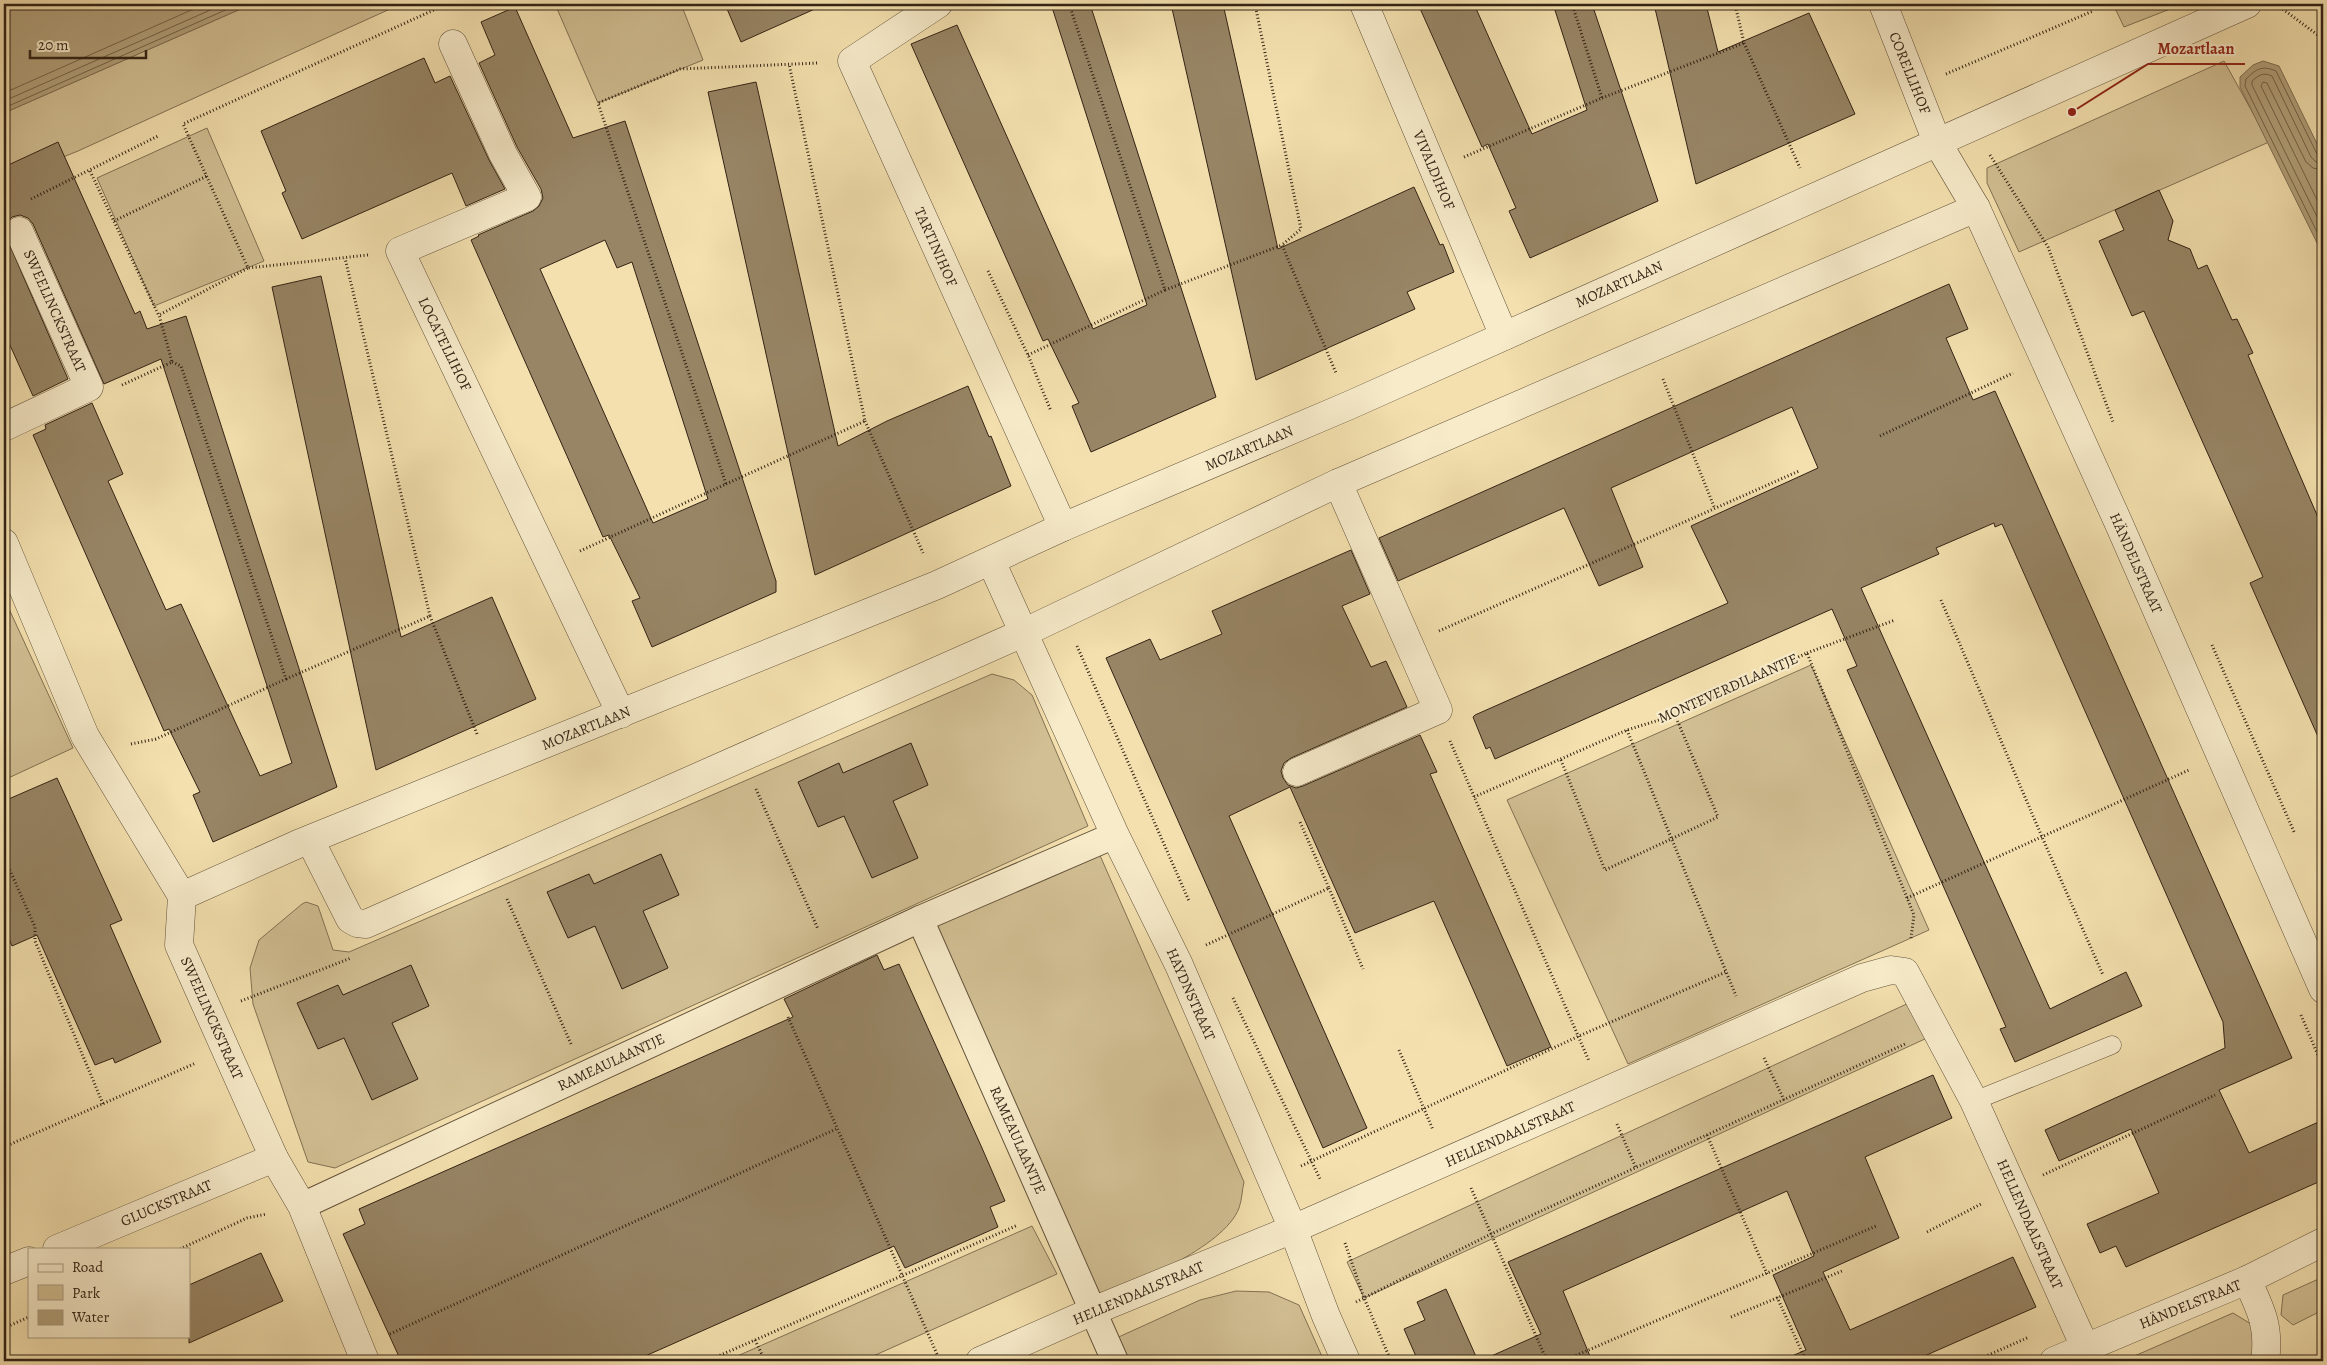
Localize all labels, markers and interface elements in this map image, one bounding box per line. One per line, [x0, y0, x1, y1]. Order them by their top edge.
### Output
scale bar [30, 28, 146, 60]
street label: CORELLIHOF [1884, 29, 1936, 117]
callout: Mozartlaan [2148, 33, 2245, 64]
text: 20 m [38, 35, 69, 55]
text: Mozartlaan [2157, 38, 2235, 60]
street label: VIVALDIHOF [1408, 126, 1460, 213]
street label: TARTINIHOF [910, 204, 963, 290]
street label: SWEELINCKSTRAAT [19, 246, 91, 376]
street label: MOZARTLAAN [1572, 256, 1666, 312]
street label: LOCATELLIHOF [414, 294, 477, 395]
street label: MOZARTLAAN [1202, 420, 1296, 476]
street label: HÄNDELSTRAAT [2105, 509, 2167, 617]
street label: MONTEVERDILAANTJE [1655, 648, 1801, 728]
street label: MOZARTLAAN [539, 701, 633, 755]
street label: HAYDNSTRAAT [1162, 945, 1221, 1044]
street label: SWEELINCKSTRAAT [176, 953, 248, 1083]
street label: RAMEAULAANTJE [554, 1028, 668, 1096]
street label: RAMEAULAANTJE [985, 1083, 1051, 1197]
street label: HELLENDAALSTRAAT [1442, 1096, 1579, 1172]
street label: HELLENDAALSTRAAT [1992, 1156, 2068, 1293]
street label: GLUCKSTRAAT [117, 1174, 215, 1231]
legend [28, 1248, 190, 1338]
street label: HELLENDAALSTRAAT [1069, 1256, 1207, 1330]
text: Road [72, 1257, 104, 1277]
street label: HÄNDELSTRAAT [2136, 1274, 2245, 1334]
text: Park [72, 1283, 101, 1303]
text: Water [71, 1307, 109, 1327]

